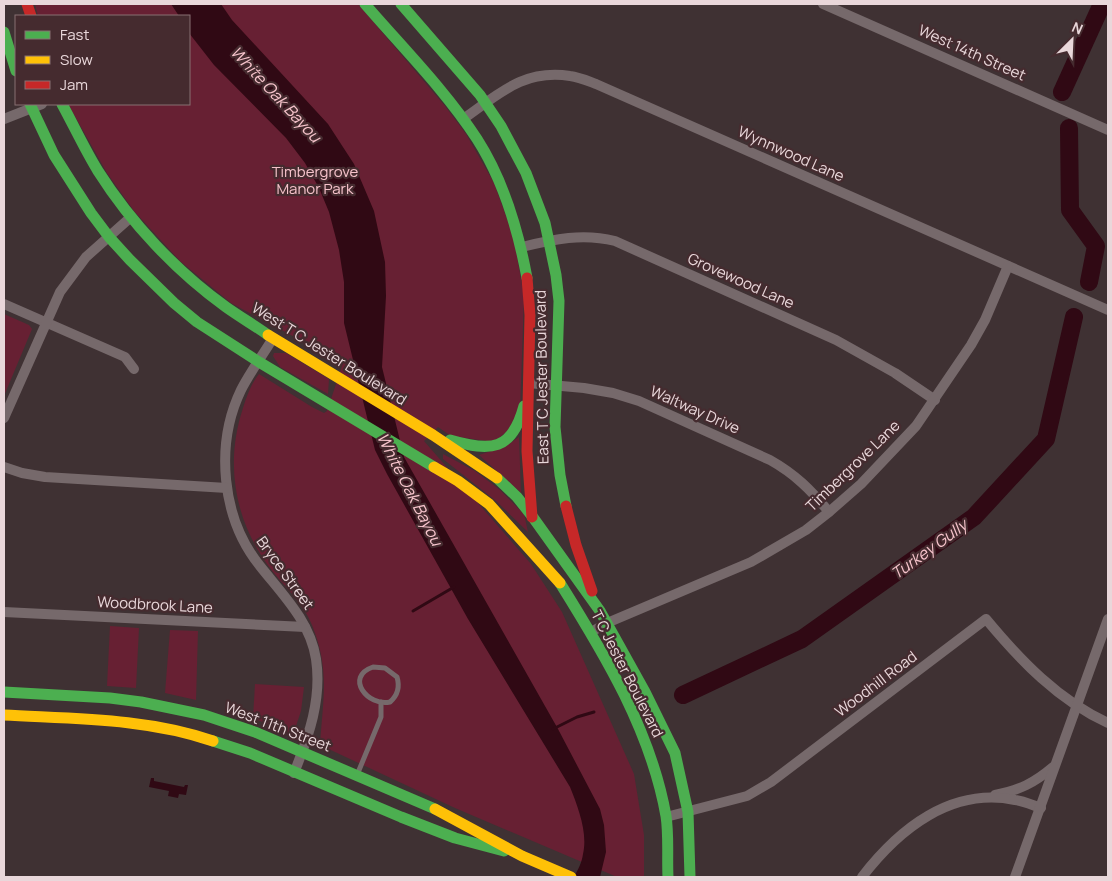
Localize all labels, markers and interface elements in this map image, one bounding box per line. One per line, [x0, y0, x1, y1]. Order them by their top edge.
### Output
legend [15, 15, 190, 105]
north arrow [1047, 15, 1097, 65]
text: N [1069, 17, 1086, 38]
street label: West 14th Street [915, 19, 1029, 86]
text: Fast [60, 24, 89, 45]
water label: White Oak Bayou [226, 41, 327, 148]
text: Slow [60, 49, 93, 70]
text: Jam [60, 74, 88, 95]
street label: Wynnwood Lane [735, 121, 848, 186]
park label: Timbergrove Manor Park [272, 161, 359, 199]
street label: Grovewood Lane [685, 248, 798, 314]
street label: East T C Jester Boulevard [529, 290, 554, 464]
street label: West T C Jester Boulevard [248, 297, 411, 410]
street label: Waltway Drive [647, 380, 744, 439]
street label: Timbergrove Lane [801, 415, 904, 516]
water label: White Oak Bayou [372, 429, 449, 550]
water label: Turkey Gully [886, 512, 974, 584]
street label: Bryce Street [252, 532, 319, 614]
street label: Woodbrook Lane [97, 591, 214, 618]
street label: T C Jester Boulevard [586, 606, 669, 741]
street label: Woodhill Road [830, 646, 921, 721]
street label: West 11th Street [222, 697, 334, 756]

